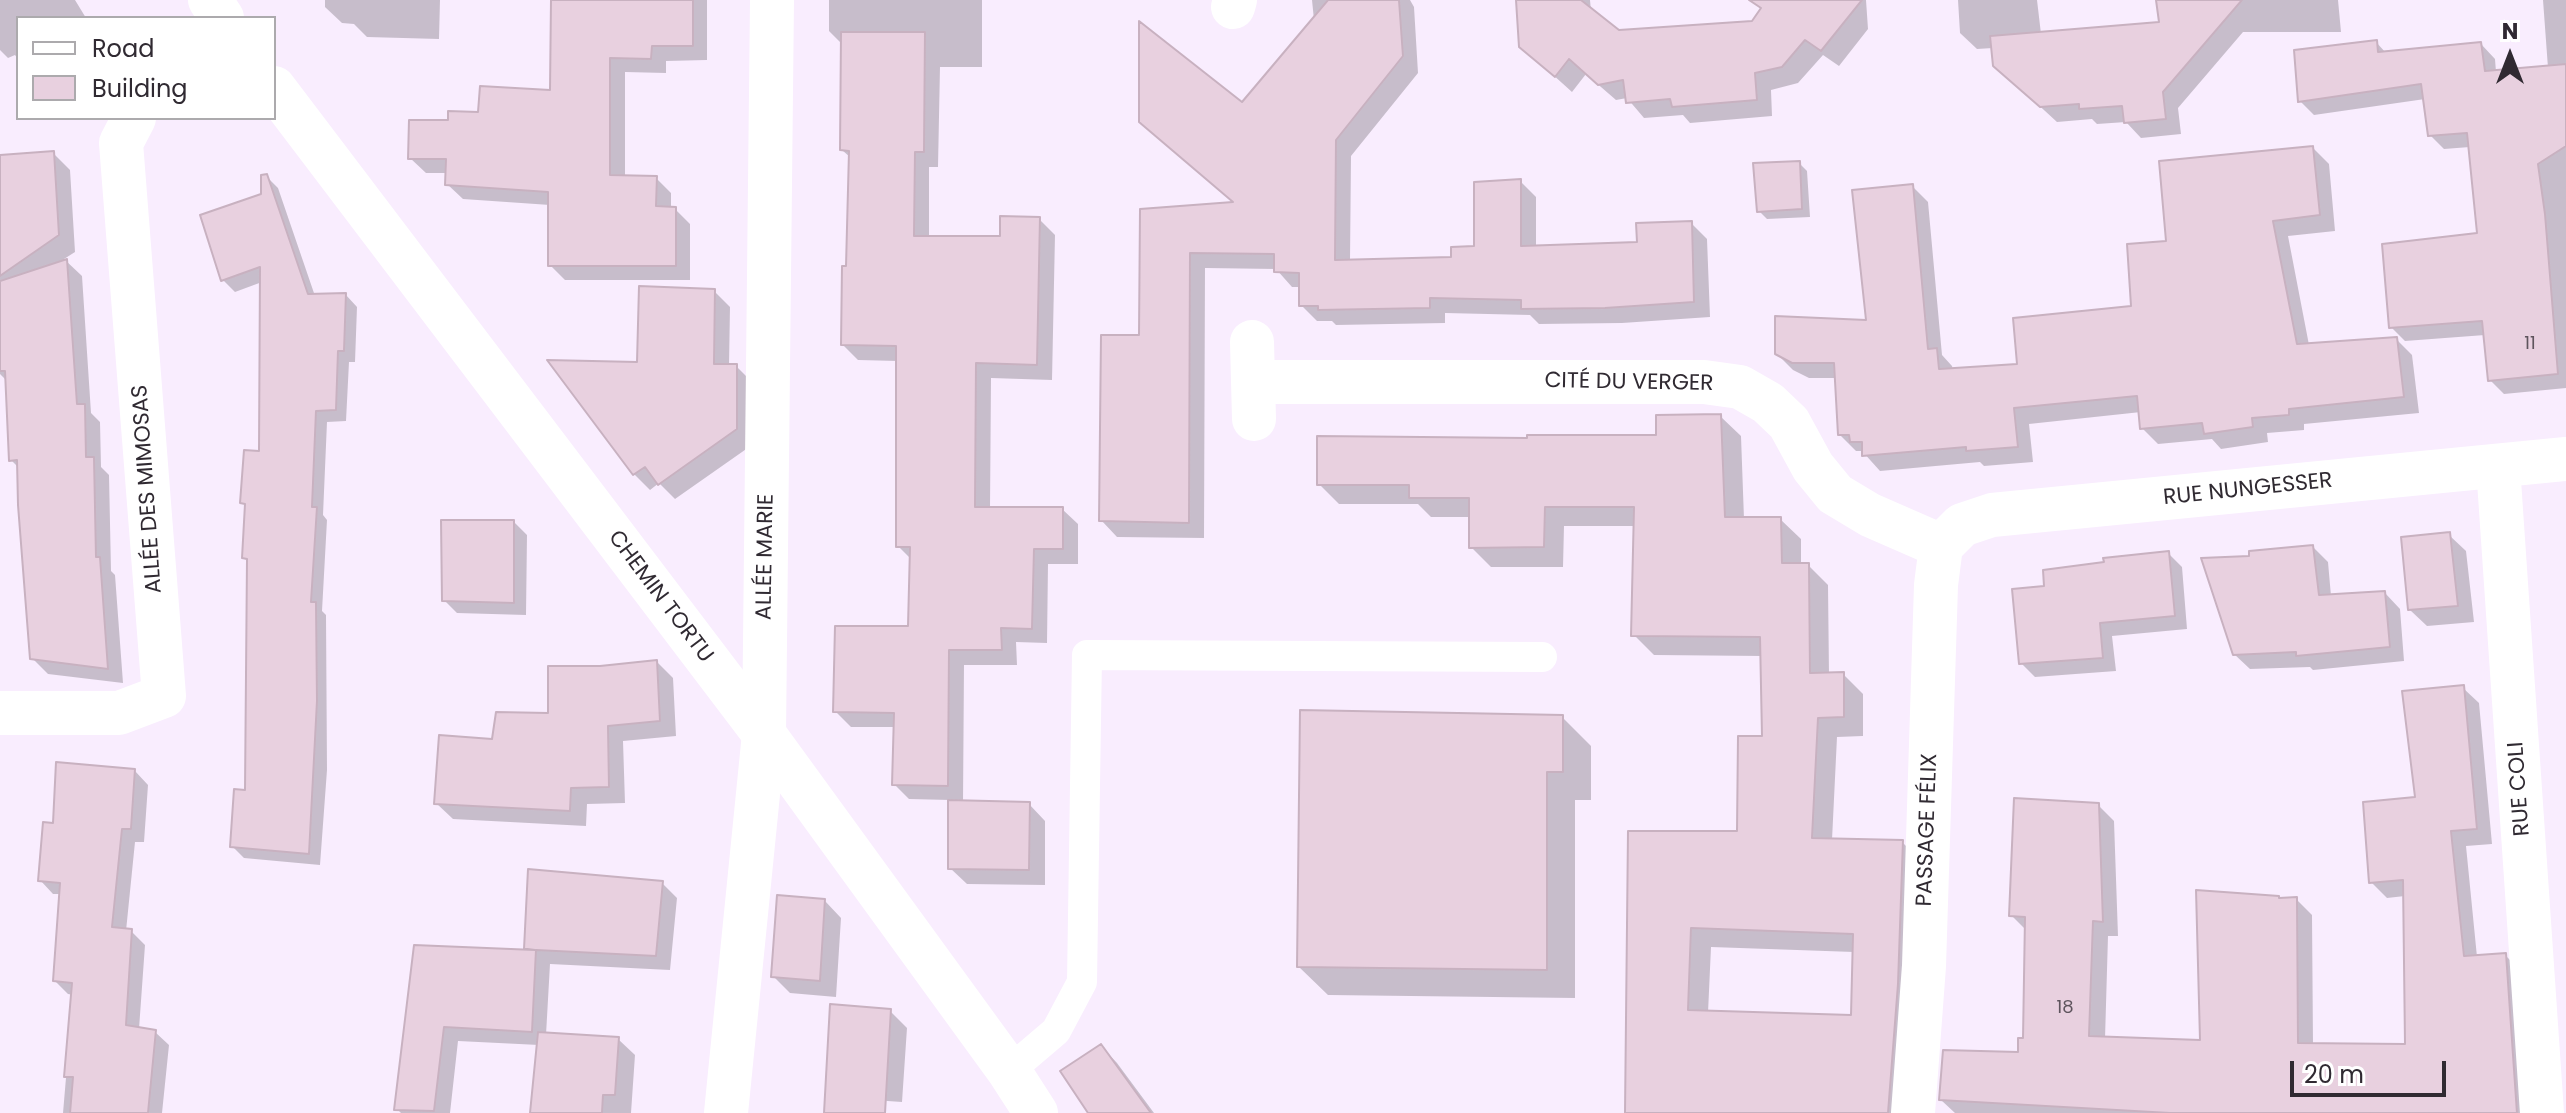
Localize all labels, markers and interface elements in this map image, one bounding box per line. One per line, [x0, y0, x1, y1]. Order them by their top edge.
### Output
legend [16, 16, 276, 120]
north arrow [2470, 16, 2550, 96]
text: N [2502, 16, 2518, 47]
text: Road [92, 32, 154, 65]
text: Building [92, 72, 188, 105]
house number: 11 [2524, 333, 2536, 355]
street label: CITÉ DU VERGER [1544, 368, 1714, 398]
street label: ALLÉE DES MIMOSAS [128, 384, 168, 594]
street label: RUE NUNGESSER [2162, 468, 2334, 512]
street label: ALLÉE MARIE [752, 494, 780, 620]
street label: CHEMIN TORTU [602, 526, 718, 668]
street label: RUE COLI [2504, 741, 2536, 837]
street label: PASSAGE FÉLIX [1912, 753, 1944, 907]
house number: 18 [2056, 997, 2074, 1019]
scale bar [2294, 1045, 2450, 1095]
text: 20 m [2304, 1058, 2364, 1091]

